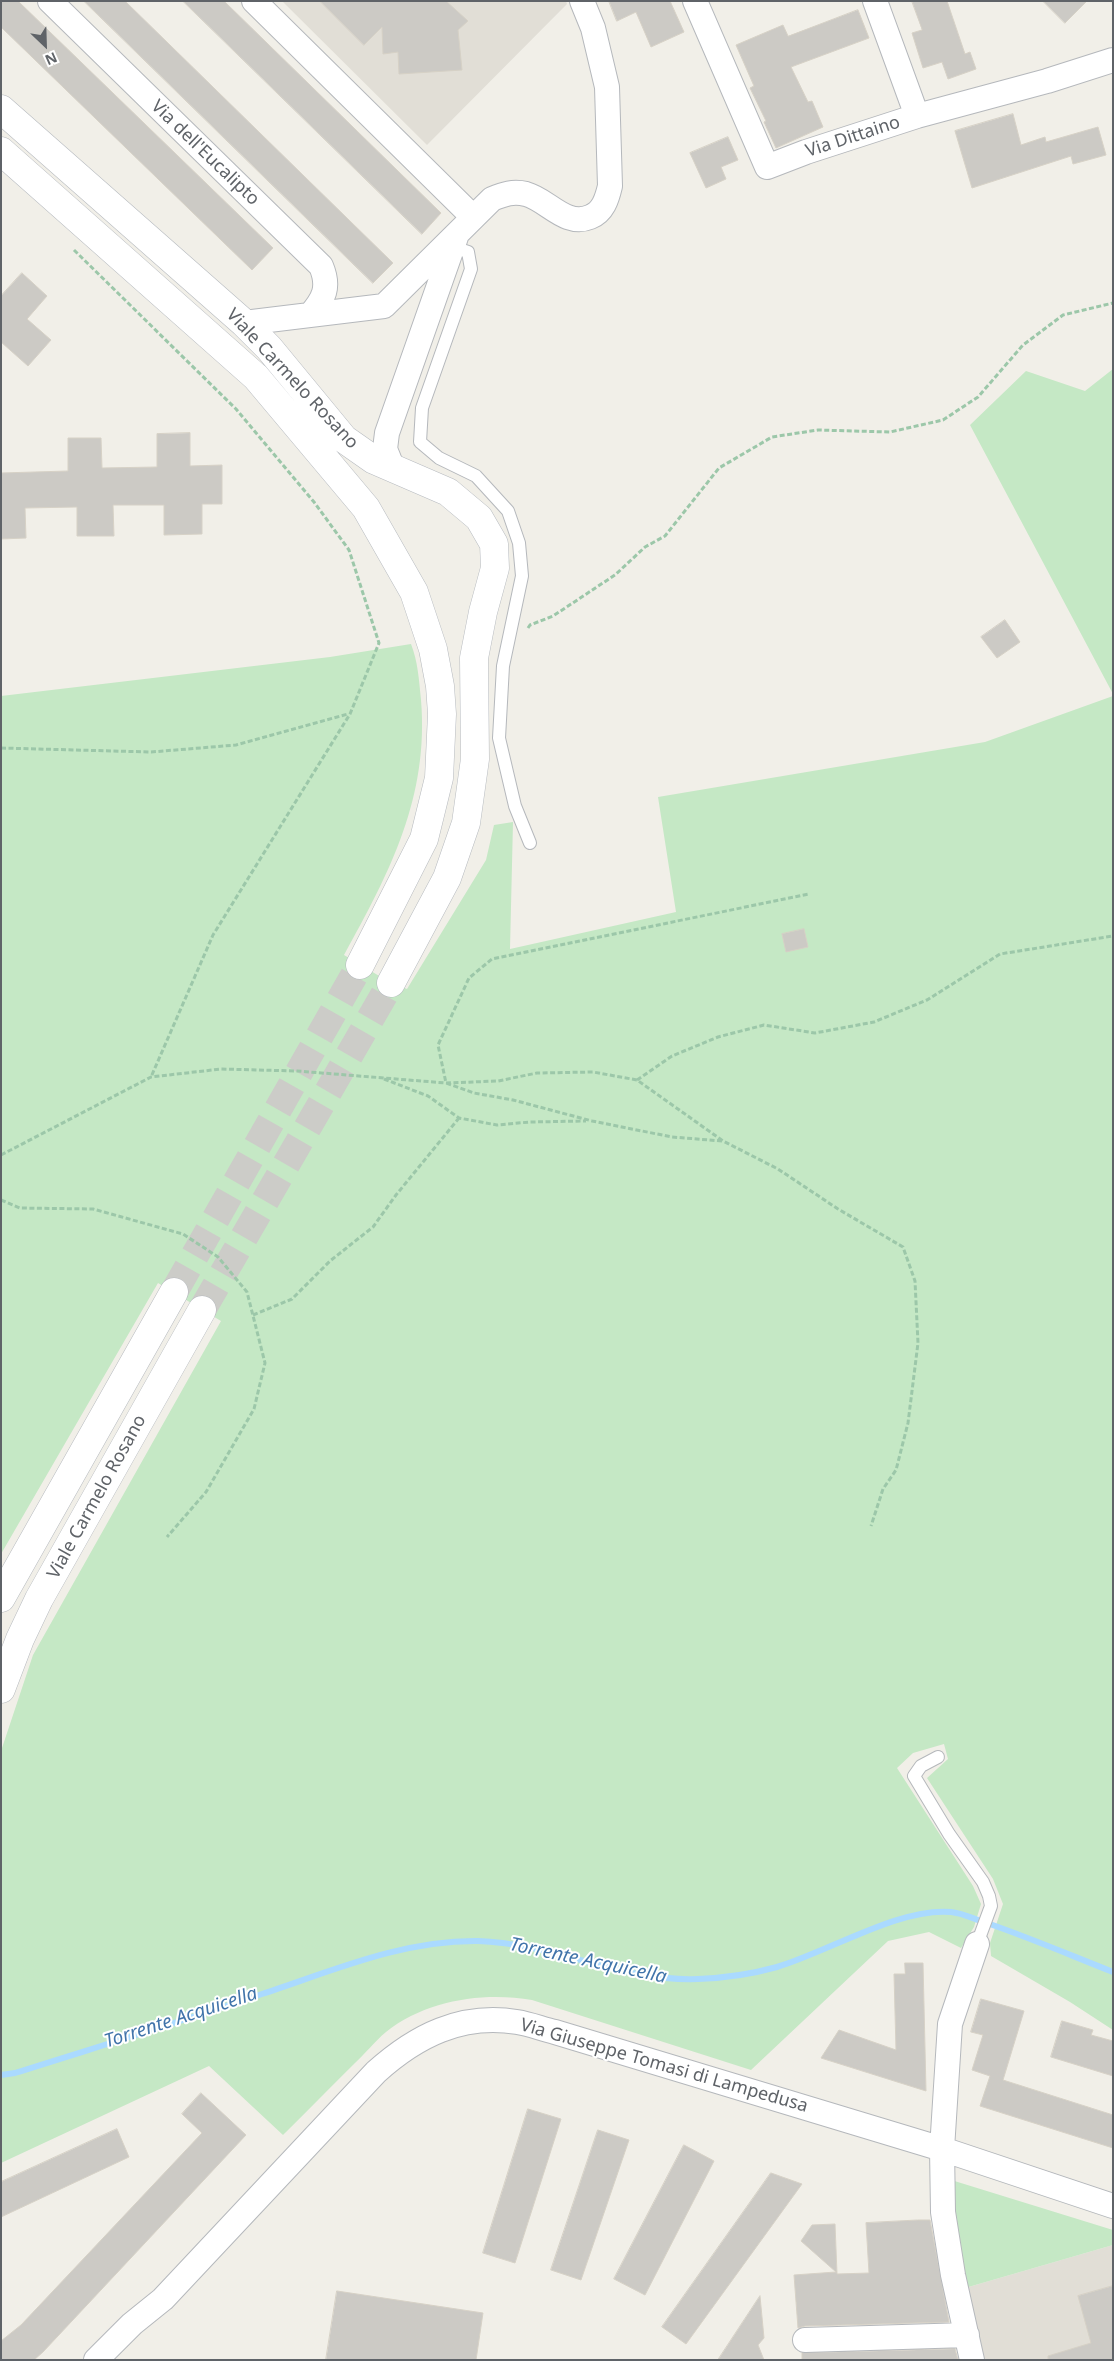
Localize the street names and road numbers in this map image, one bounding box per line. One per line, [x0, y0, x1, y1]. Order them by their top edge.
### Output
street label: Via dell'Eucalipto [146, 96, 264, 210]
street label: Via Dittaino [803, 112, 903, 162]
street label: Viale Carmelo Rosano [221, 304, 363, 454]
street label: Viale Carmelo Rosano [43, 1411, 151, 1583]
street label: Via Giuseppe Tomasi di Lampedusa [518, 2015, 810, 2117]

